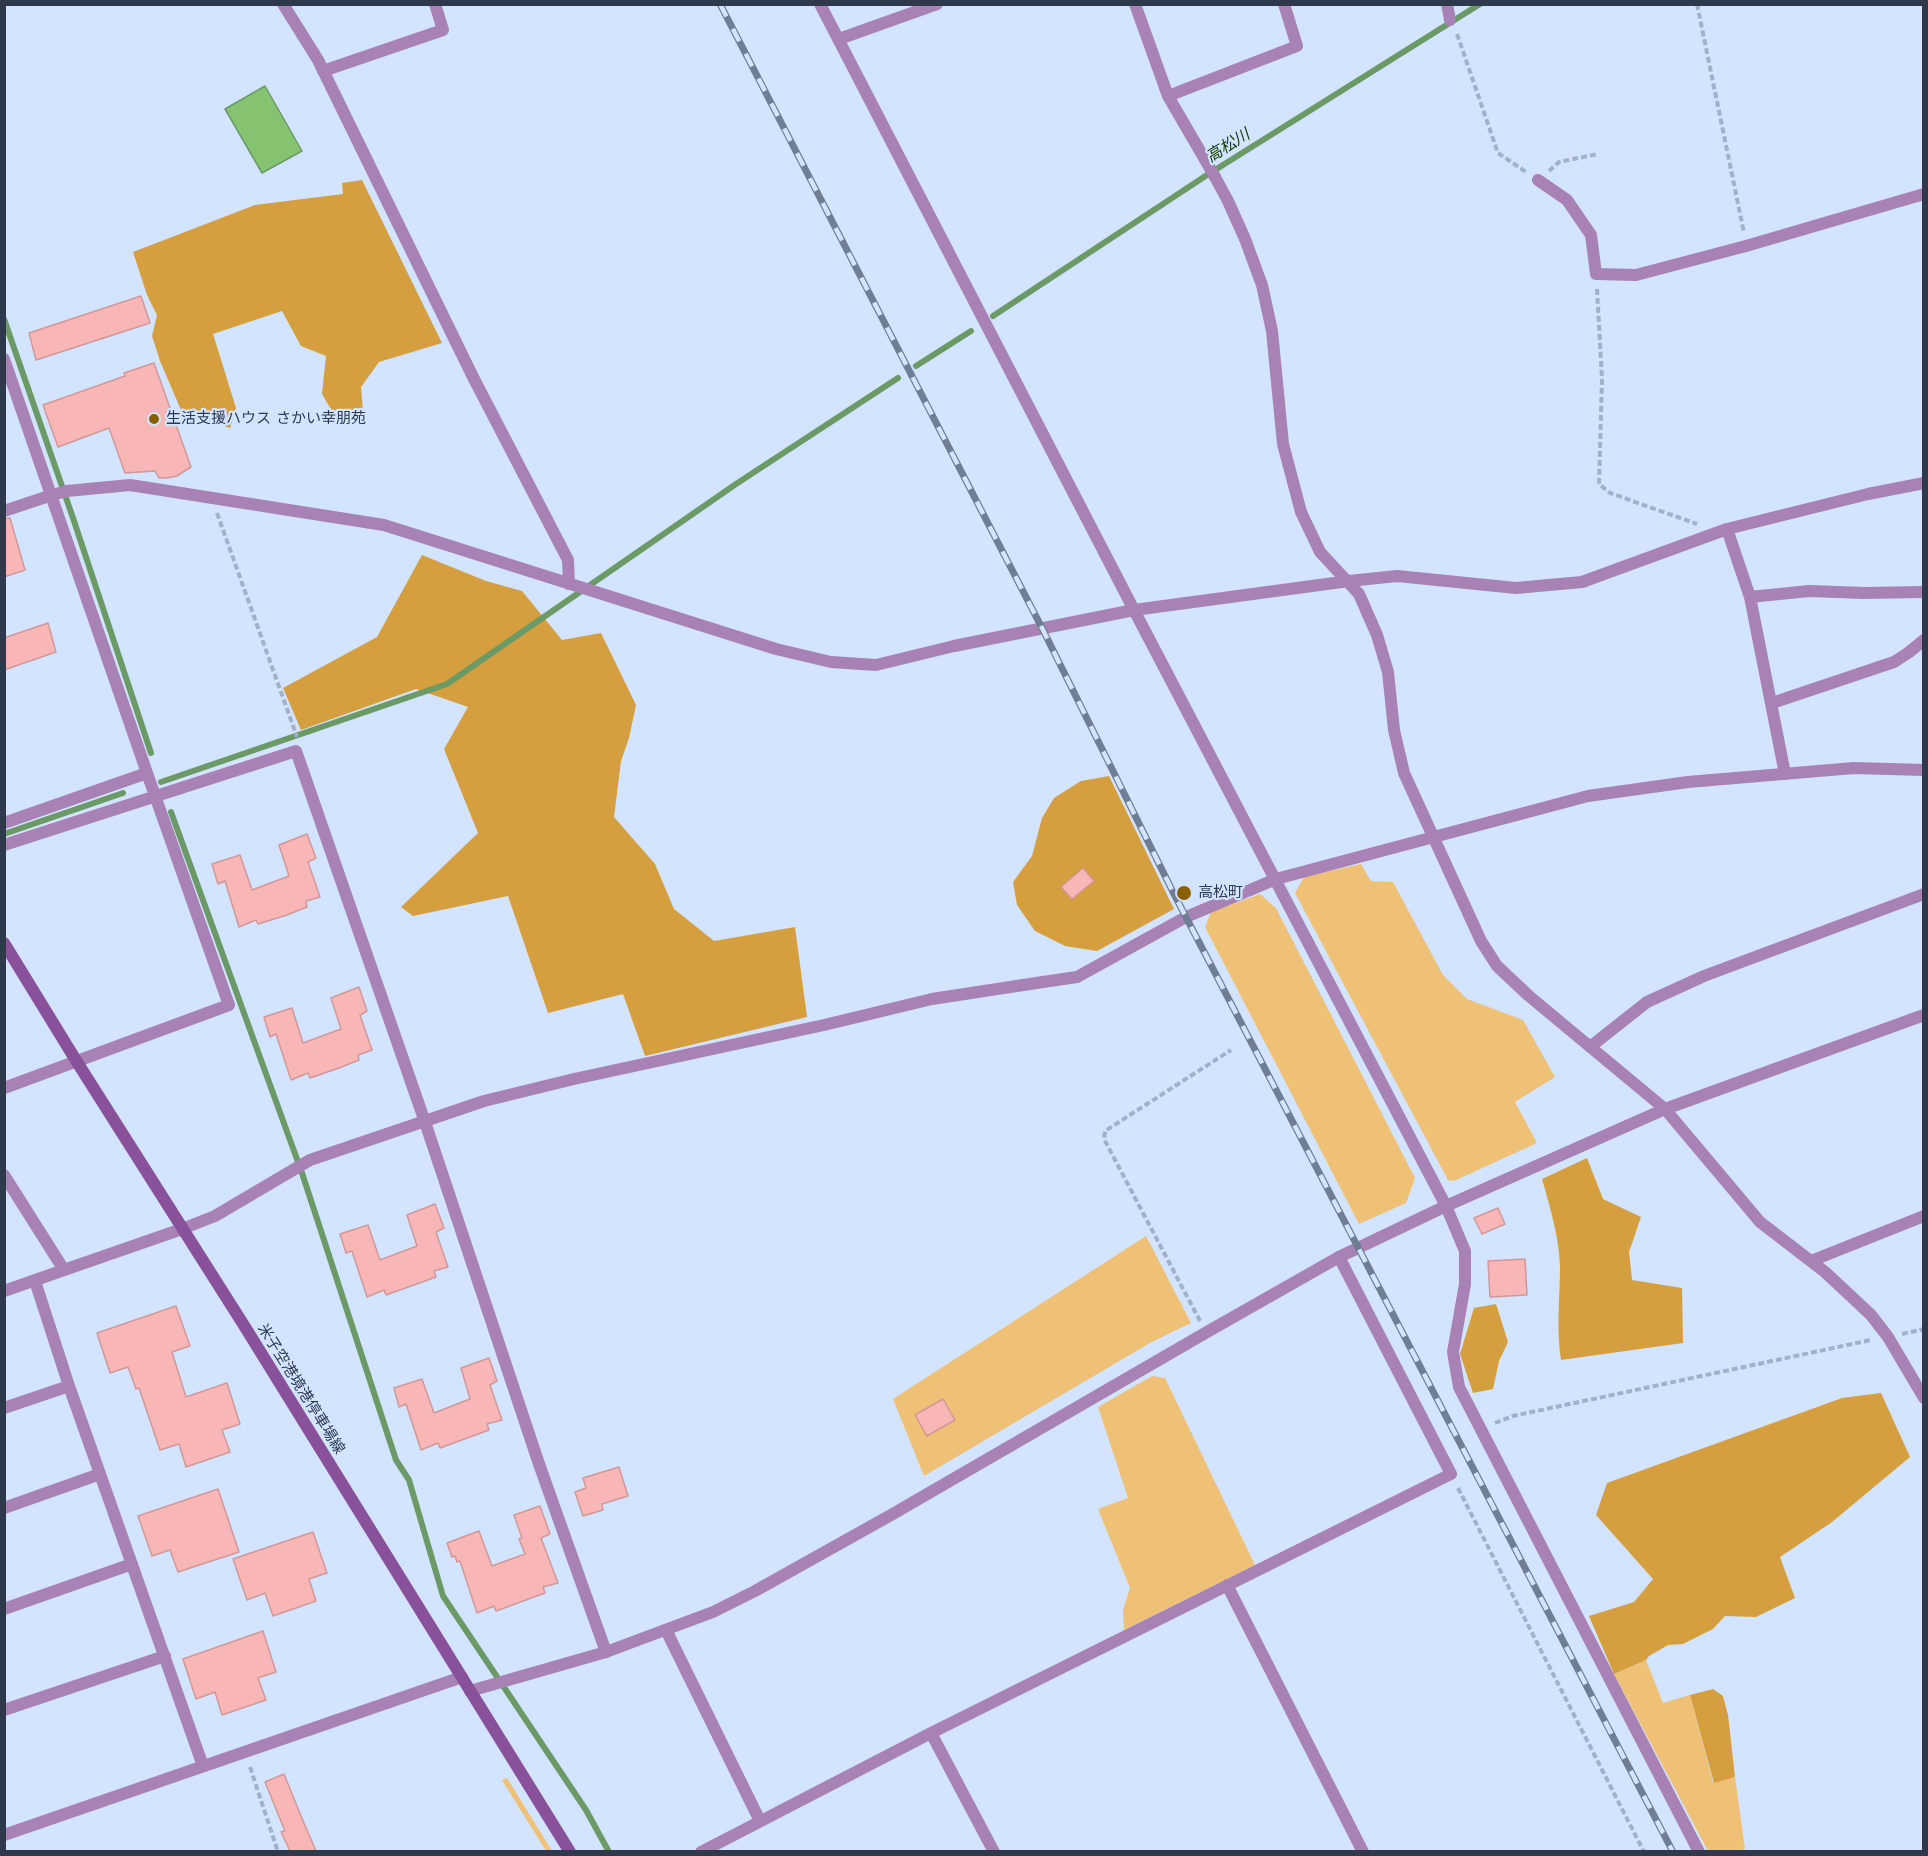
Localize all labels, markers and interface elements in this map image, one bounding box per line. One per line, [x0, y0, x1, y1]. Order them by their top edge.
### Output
water label: 高松川 [1203, 125, 1253, 167]
place label: 生活支援ハウス さかい幸朋苑 [166, 410, 366, 428]
marker: 生活支援ハウス さかい幸朋苑 [147, 412, 161, 426]
marker: 高松町 [1175, 884, 1193, 902]
place label: 高松町 [1198, 884, 1243, 902]
street label: 米子空港境港停車場線 [254, 1321, 348, 1457]

